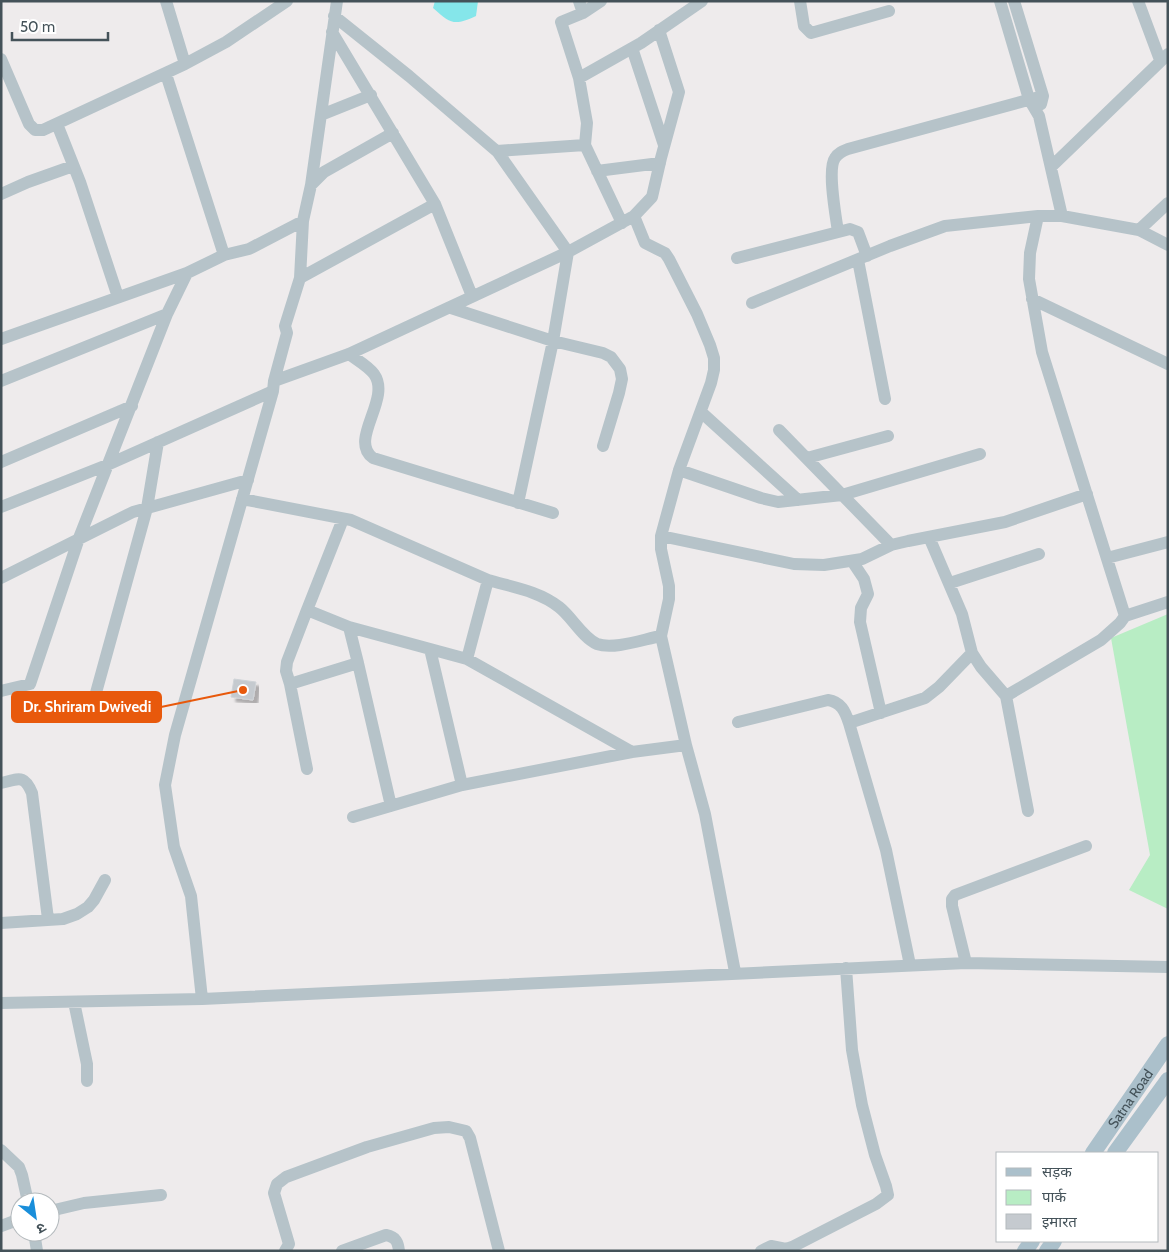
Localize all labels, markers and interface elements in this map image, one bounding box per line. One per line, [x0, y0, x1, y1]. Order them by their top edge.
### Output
scale bar [12, 10, 109, 42]
text: 50 m [20, 18, 55, 36]
callout: Dr. Shriram Dwivedi [12, 692, 161, 722]
text: Dr. Shriram Dwivedi [23, 698, 151, 716]
street label: Satna Road [1104, 1066, 1157, 1132]
legend [996, 1152, 1159, 1242]
text: सड़क [1042, 1163, 1072, 1181]
text: पार्क [1042, 1188, 1066, 1206]
north arrow [10, 1192, 60, 1242]
text: इमारत [1042, 1213, 1077, 1231]
text: उ [33, 1218, 50, 1239]

